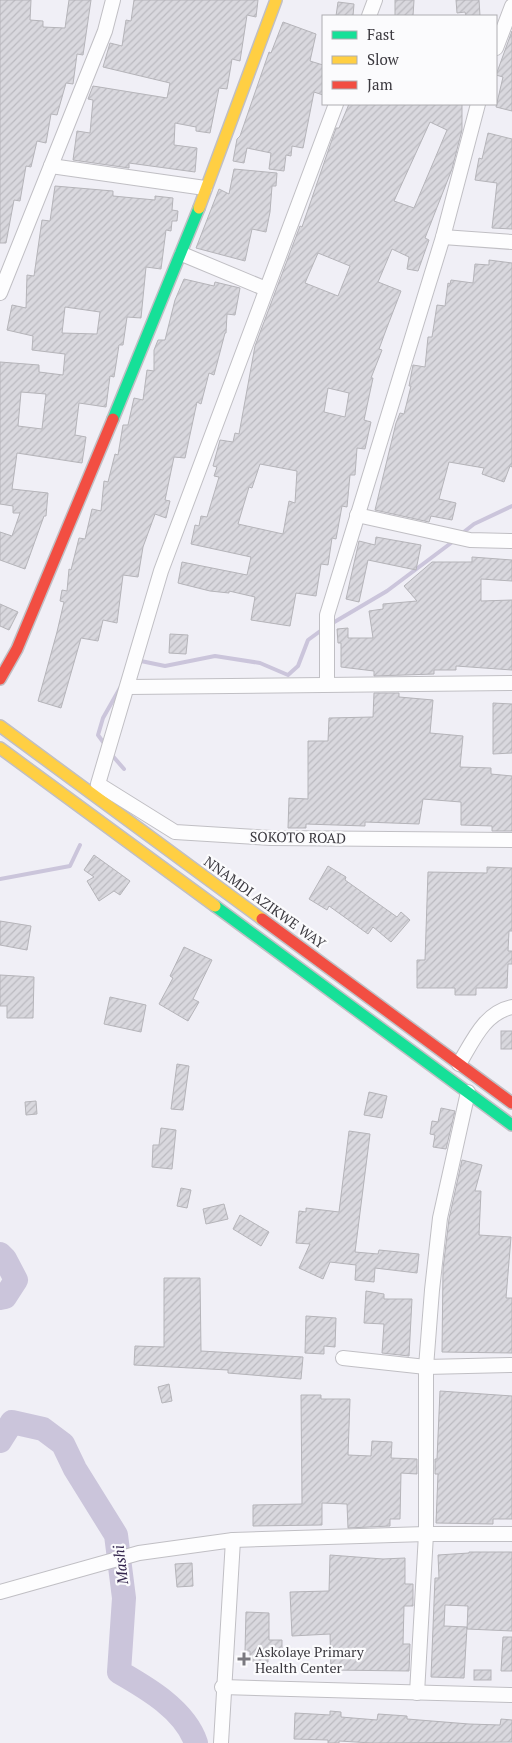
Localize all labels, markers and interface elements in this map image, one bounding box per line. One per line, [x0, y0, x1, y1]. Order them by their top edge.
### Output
legend [322, 15, 497, 105]
text: Fast [367, 24, 395, 44]
text: Slow [367, 49, 400, 69]
text: Jam [367, 74, 393, 94]
street label: SOKOTO ROAD [250, 827, 346, 847]
street label: NNAMDI AZIKWE WAY [200, 852, 330, 953]
water label: Mashi [108, 1543, 132, 1587]
place label: Askolaye Primary Health Center [255, 1642, 365, 1677]
marker: Askolaye Primary Health Center [237, 1652, 251, 1666]

